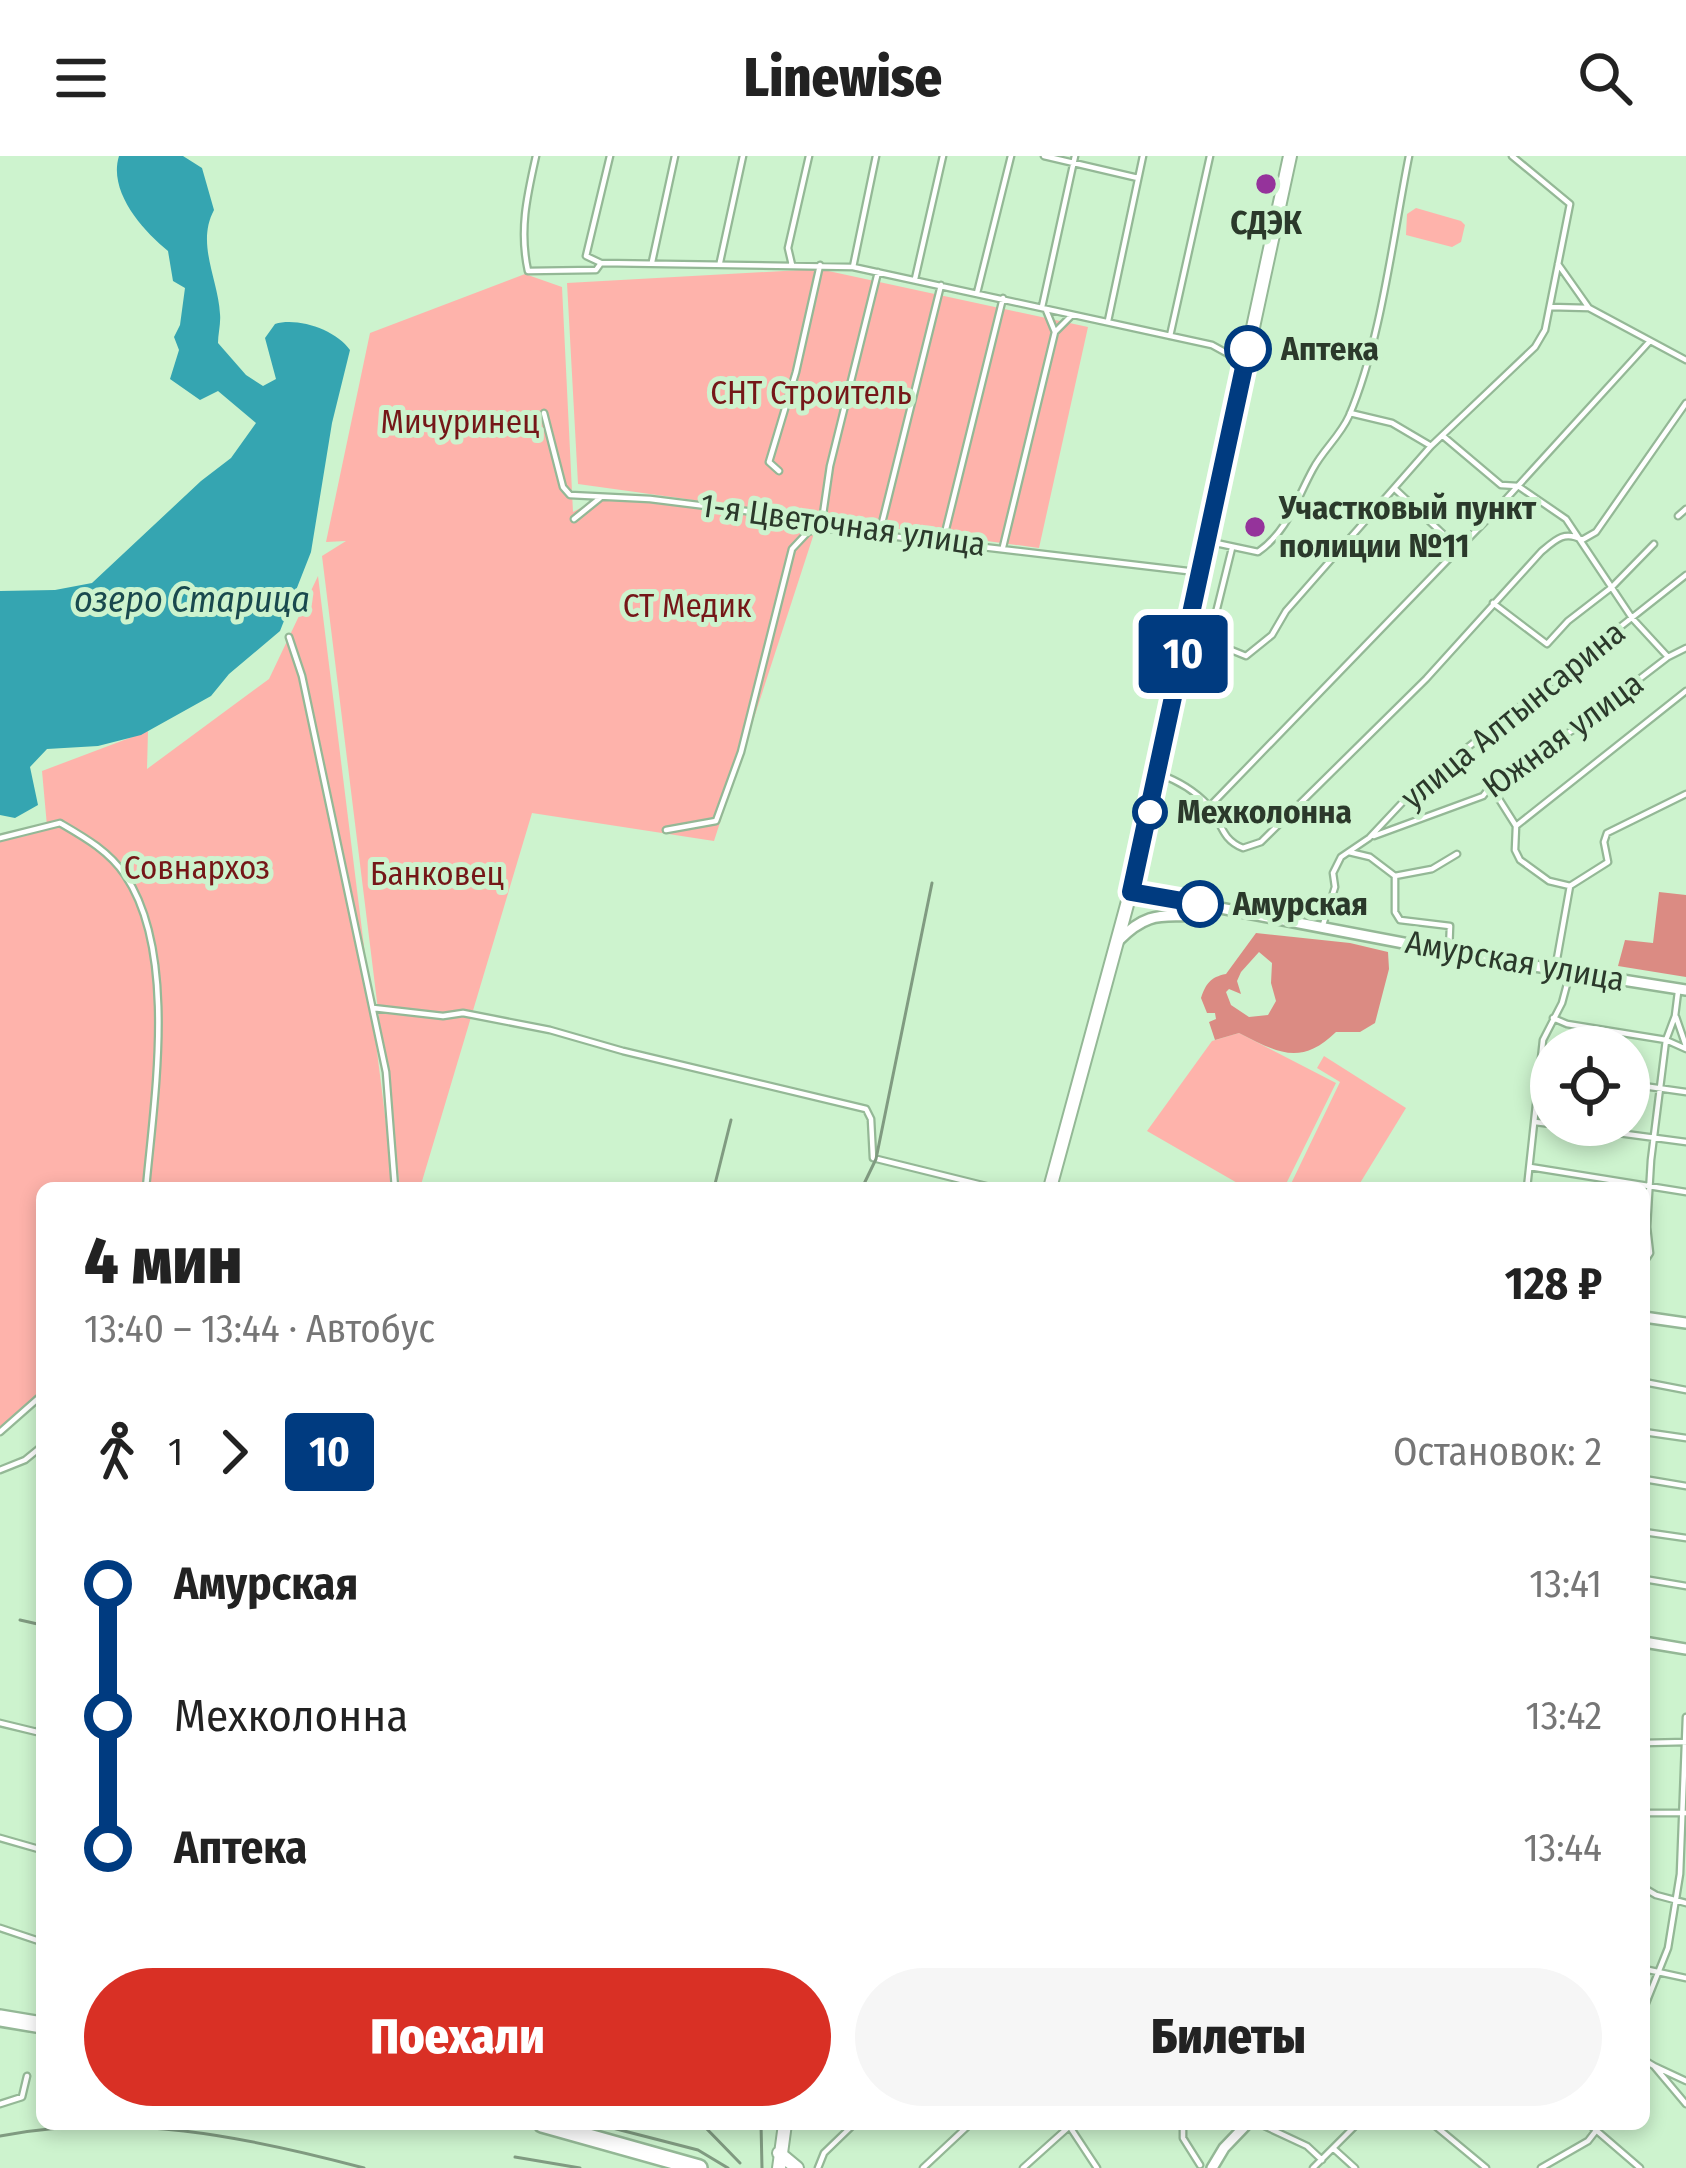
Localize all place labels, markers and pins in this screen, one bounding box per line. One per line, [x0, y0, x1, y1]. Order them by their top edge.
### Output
marker: СДЭК [1253, 171, 1279, 197]
place label: СДЭК [1230, 203, 1303, 243]
marker: Аптека [1226, 327, 1270, 371]
place label: Аптека [1280, 329, 1379, 369]
place label: Участковый пункт полиции №11 [1278, 488, 1537, 566]
marker: Участковый пункт полиции №11 [1242, 514, 1268, 540]
place label: Мехколонна [1177, 792, 1352, 832]
marker: Мехколонна [1134, 796, 1166, 828]
marker: Амурская [1178, 882, 1222, 926]
place label: Амурская [1232, 884, 1368, 924]

